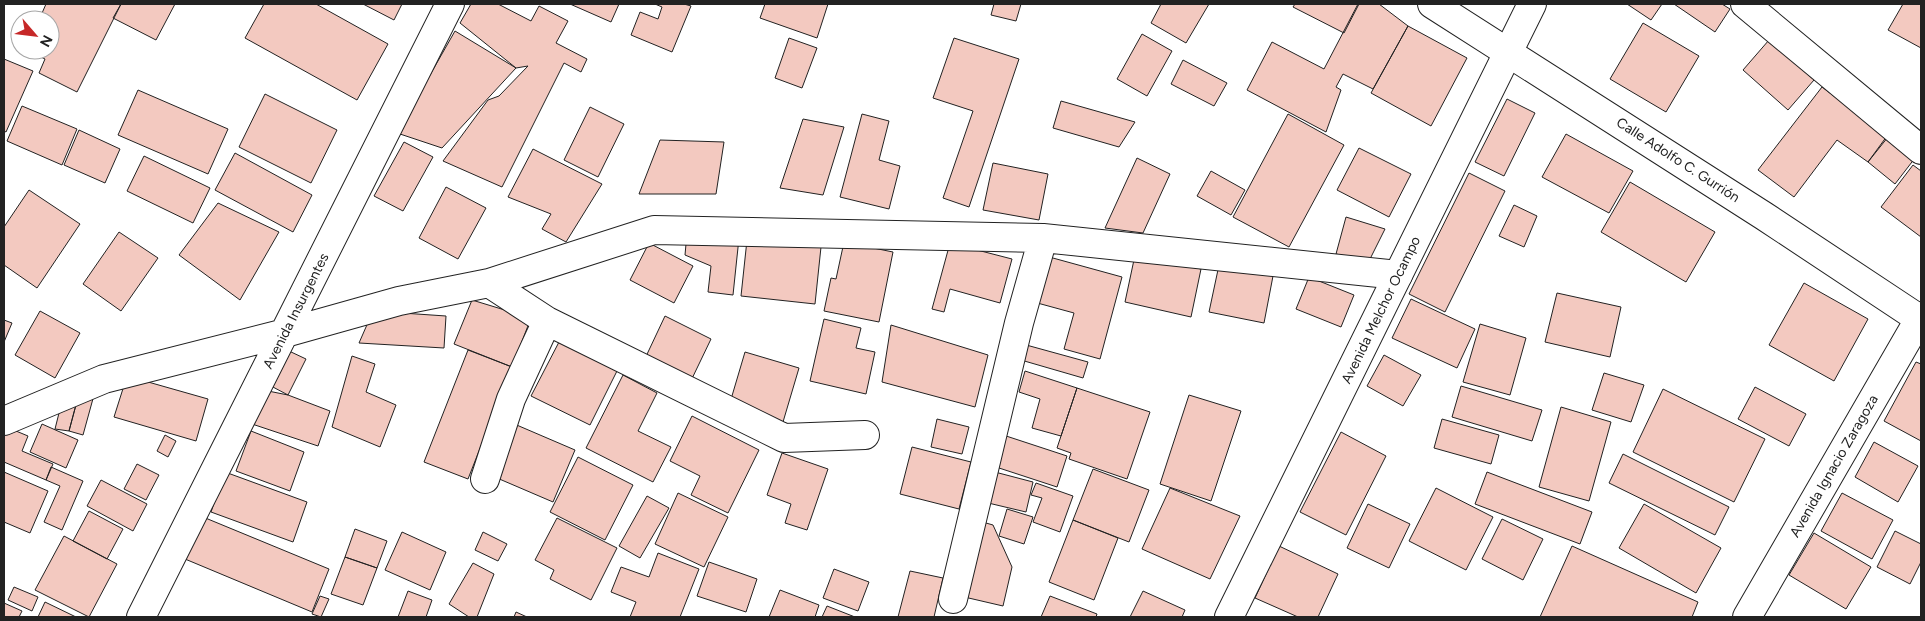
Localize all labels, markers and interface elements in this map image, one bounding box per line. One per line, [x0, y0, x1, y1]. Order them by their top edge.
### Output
north arrow [10, 10, 60, 60]
text: N [36, 32, 56, 50]
street label: Calle Adolfo C. Gurrión [1613, 114, 1743, 206]
street label: Avenida Melchor Ocampo [1338, 233, 1424, 387]
street label: Avenida Insurgentes [259, 250, 333, 372]
street label: Avenida Ignacio Zaragoza [1786, 392, 1882, 540]

